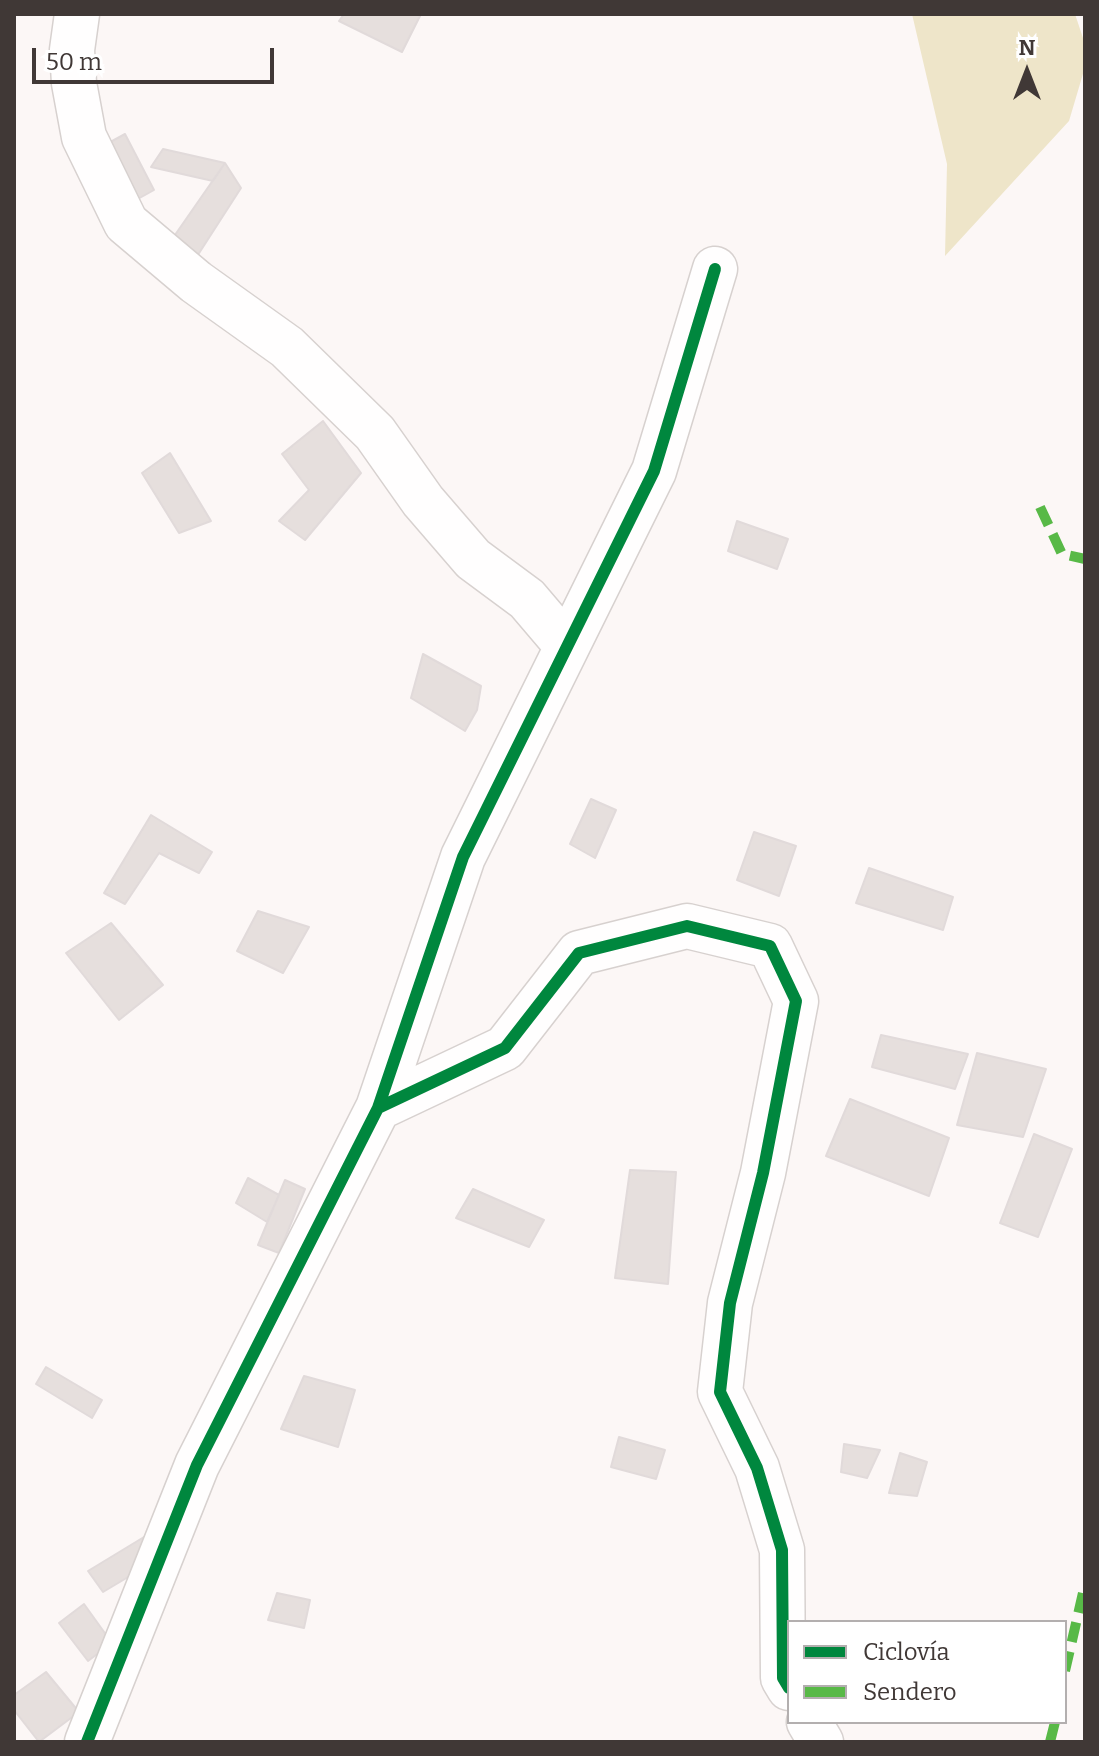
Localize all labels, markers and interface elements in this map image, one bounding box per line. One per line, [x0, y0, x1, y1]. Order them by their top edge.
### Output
scale bar [36, 32, 278, 82]
north arrow [987, 32, 1067, 112]
text: N [1019, 34, 1035, 61]
text: 50 m [46, 48, 102, 76]
legend [787, 1620, 1067, 1724]
text: Ciclovía [863, 1638, 950, 1666]
text: Sendero [863, 1678, 957, 1706]

